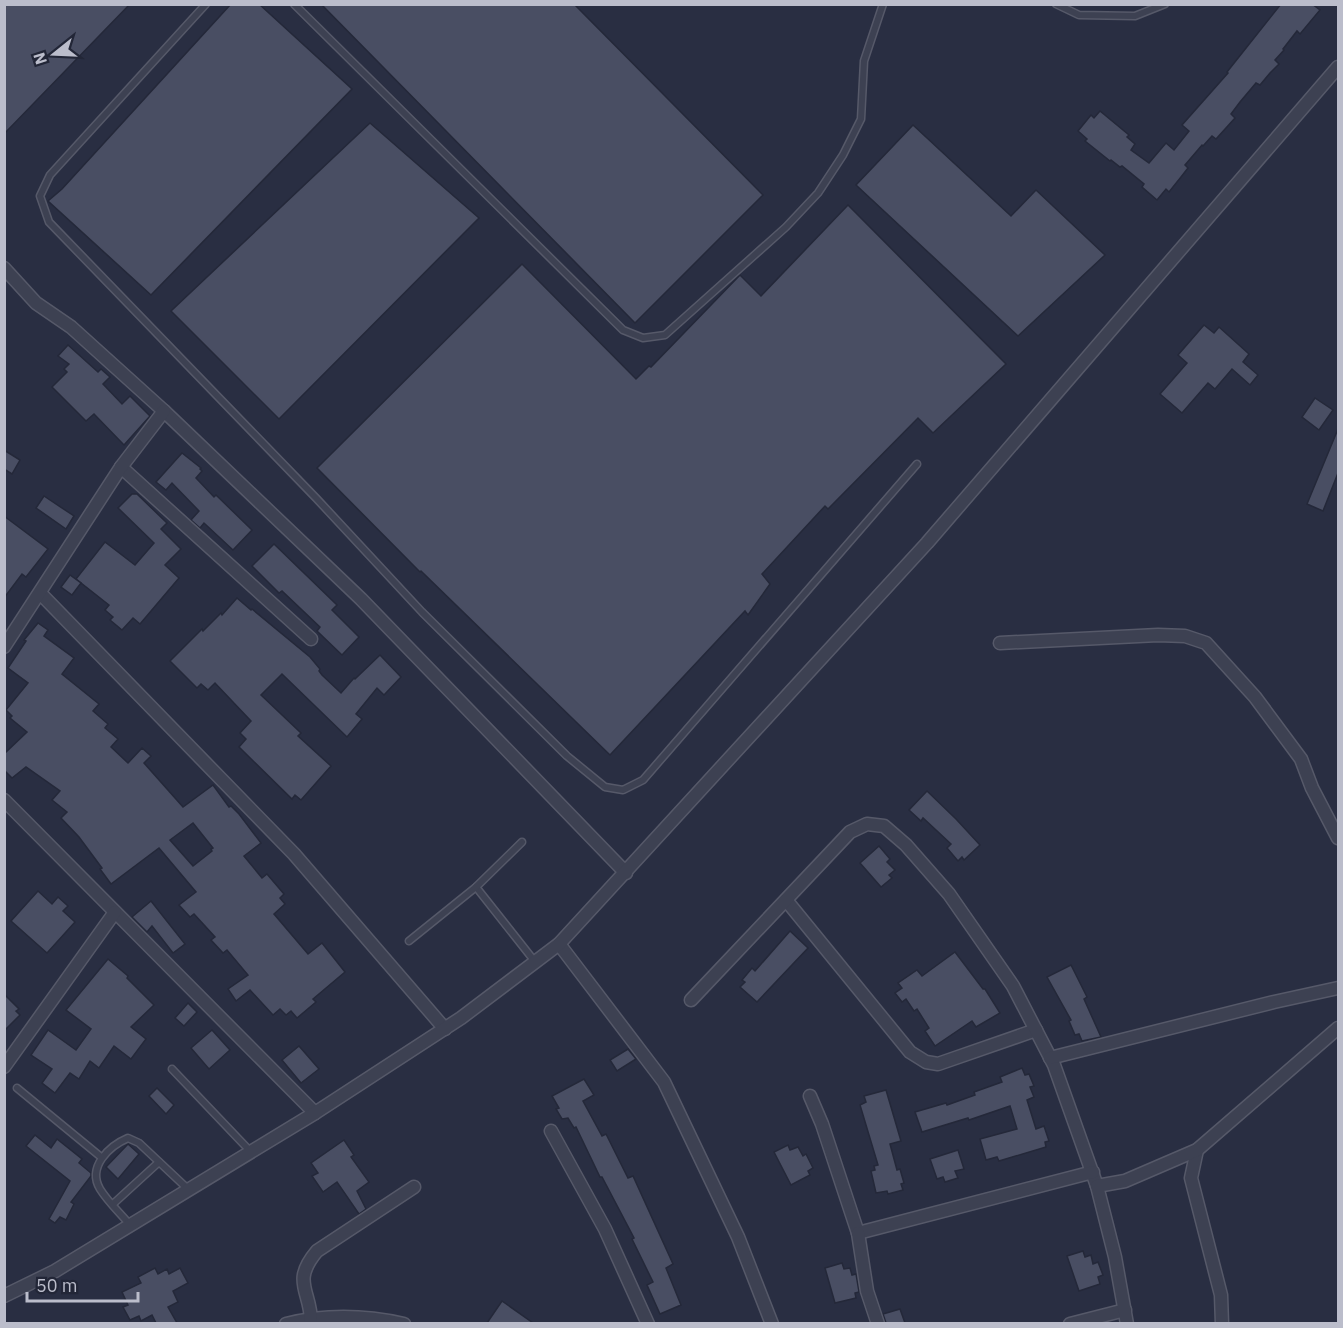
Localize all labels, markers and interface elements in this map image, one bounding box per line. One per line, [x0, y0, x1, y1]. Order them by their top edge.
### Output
north arrow [24, 24, 84, 84]
text: N [28, 50, 51, 67]
scale bar [27, 1265, 138, 1303]
text: 50 m [36, 1274, 78, 1297]

